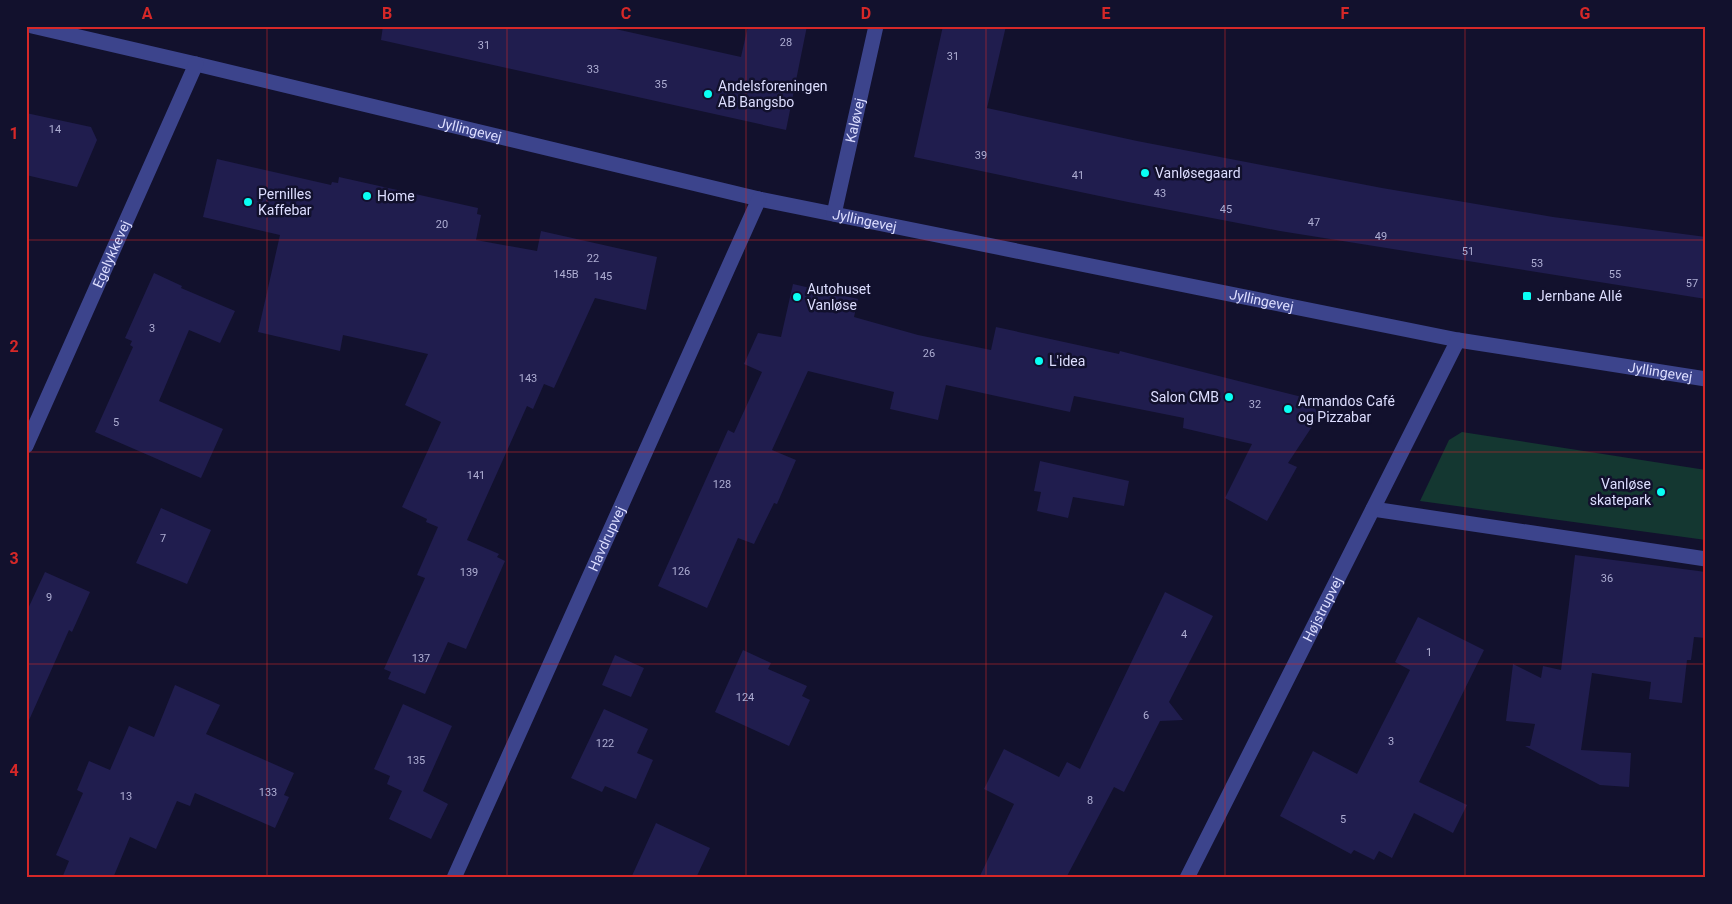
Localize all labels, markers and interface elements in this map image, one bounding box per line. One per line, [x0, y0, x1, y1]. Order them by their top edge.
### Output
text: A [142, 4, 153, 23]
text: B [382, 4, 392, 23]
text: C [621, 4, 631, 23]
text: D [861, 4, 871, 23]
text: E [1102, 4, 1111, 23]
text: F [1341, 4, 1350, 23]
text: G [1580, 4, 1591, 23]
house number: 28 [780, 36, 792, 49]
house number: 31 [478, 39, 490, 52]
house number: 31 [947, 50, 959, 63]
house number: 33 [587, 63, 599, 76]
house number: 35 [655, 78, 667, 91]
place label: Andelsforeningen AB Bangsbo [718, 78, 828, 110]
marker: Andelsforeningen AB Bangsbo [702, 88, 714, 100]
street label: Kaløvej [842, 96, 868, 144]
street label: Jyllingevej [436, 114, 503, 145]
house number: 14 [49, 123, 61, 136]
text: 1 [9, 124, 19, 143]
house number: 39 [975, 149, 987, 162]
place label: Vanløsegaard [1155, 165, 1241, 181]
marker: Vanløsegaard [1139, 167, 1151, 179]
house number: 41 [1072, 169, 1084, 182]
place label: Pernilles Kaffebar [258, 186, 312, 218]
house number: 43 [1154, 187, 1166, 200]
place label: Home [377, 188, 415, 204]
marker: Home [361, 190, 373, 202]
marker: Pernilles Kaffebar [242, 196, 254, 208]
house number: 45 [1220, 203, 1232, 216]
street label: Jyllingevej [831, 206, 898, 235]
house number: 47 [1308, 216, 1320, 229]
street label: Egelykkevej [89, 218, 133, 290]
house number: 20 [436, 218, 448, 231]
house number: 49 [1375, 230, 1387, 243]
house number: 51 [1462, 245, 1474, 258]
house number: 22 [587, 252, 599, 265]
house number: 53 [1531, 257, 1543, 270]
house number: 145B [553, 268, 579, 281]
house number: 55 [1609, 268, 1621, 281]
house number: 145 [594, 270, 612, 283]
house number: 57 [1686, 277, 1698, 290]
place label: Autohuset Vanløse [807, 281, 871, 313]
street label: Jyllingevej [1228, 286, 1295, 315]
place label: Jernbane Allé [1537, 288, 1622, 304]
marker: Jernbane Allé [1521, 290, 1533, 302]
marker: Autohuset Vanløse [791, 291, 803, 303]
house number: 3 [149, 322, 155, 335]
text: 2 [9, 337, 19, 356]
house number: 26 [923, 347, 935, 360]
place label: L'idea [1049, 353, 1085, 369]
marker: L'idea [1033, 355, 1045, 367]
street label: Jyllingevej [1627, 359, 1693, 385]
house number: 143 [519, 372, 537, 385]
place label: Salon CMB [1150, 389, 1219, 405]
marker: Salon CMB [1223, 391, 1235, 403]
place label: Armandos Café og Pizzabar [1298, 393, 1395, 425]
house number: 32 [1249, 398, 1261, 411]
marker: Armandos Café og Pizzabar [1282, 403, 1294, 415]
house number: 5 [113, 416, 119, 429]
house number: 141 [467, 469, 485, 482]
place label: Vanløse skatepark [1590, 476, 1652, 508]
house number: 128 [713, 478, 731, 491]
marker: Vanløse skatepark [1655, 486, 1667, 498]
street label: Havdrupvej [585, 504, 628, 574]
house number: 7 [160, 532, 166, 545]
text: 3 [9, 549, 19, 568]
house number: 126 [672, 565, 690, 578]
house number: 139 [460, 566, 478, 579]
house number: 36 [1601, 572, 1613, 585]
street label: Højstrupvej [1299, 574, 1346, 644]
house number: 9 [46, 591, 52, 604]
house number: 4 [1181, 628, 1187, 641]
house number: 1 [1426, 646, 1432, 659]
house number: 137 [412, 652, 430, 665]
house number: 124 [736, 691, 754, 704]
house number: 6 [1143, 709, 1149, 722]
house number: 3 [1388, 735, 1394, 748]
house number: 122 [596, 737, 614, 750]
house number: 135 [407, 754, 425, 767]
text: 4 [9, 761, 19, 780]
house number: 133 [259, 786, 277, 799]
house number: 13 [120, 790, 132, 803]
house number: 8 [1087, 794, 1093, 807]
house number: 5 [1340, 813, 1346, 826]

